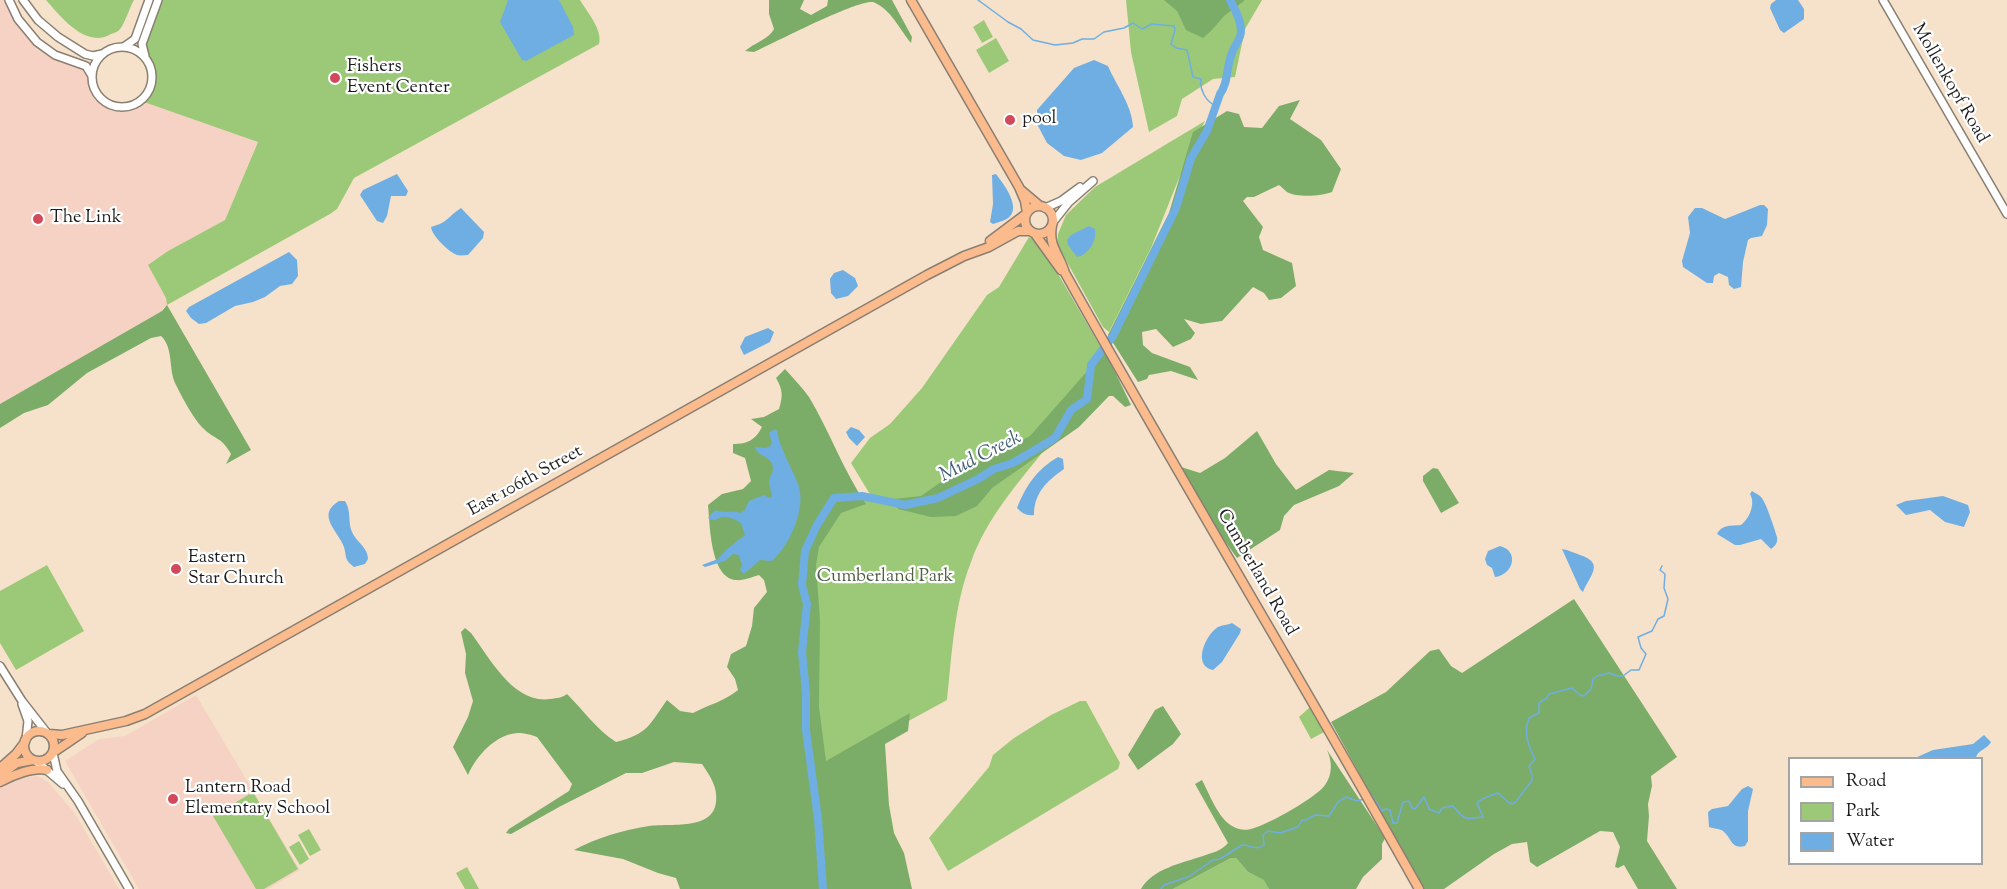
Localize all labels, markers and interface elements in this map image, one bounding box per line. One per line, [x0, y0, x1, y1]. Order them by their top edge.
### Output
street label: Mollenkopf Road [1906, 20, 1992, 148]
place label: Fishers Event Center [347, 57, 450, 100]
marker: Fishers Event Center [328, 71, 342, 85]
place label: pool [1022, 109, 1057, 131]
marker: pool [1003, 113, 1017, 127]
place label: The Link [50, 208, 122, 230]
marker: The Link [31, 212, 45, 226]
water label: Mud Creek [936, 427, 1026, 489]
street label: East 106th Street [465, 442, 587, 522]
street label: Cumberland Road [1211, 506, 1301, 640]
place label: Eastern Star Church [188, 548, 284, 590]
marker: Eastern Star Church [169, 562, 183, 576]
park label: Cumberland Park [817, 567, 953, 589]
legend [1788, 757, 1983, 865]
text: Road [1846, 769, 1886, 795]
place label: Lantern Road Elementary School [185, 778, 330, 820]
marker: Lantern Road Elementary School [166, 792, 180, 806]
text: Park [1846, 799, 1880, 825]
text: Water [1846, 829, 1894, 855]

